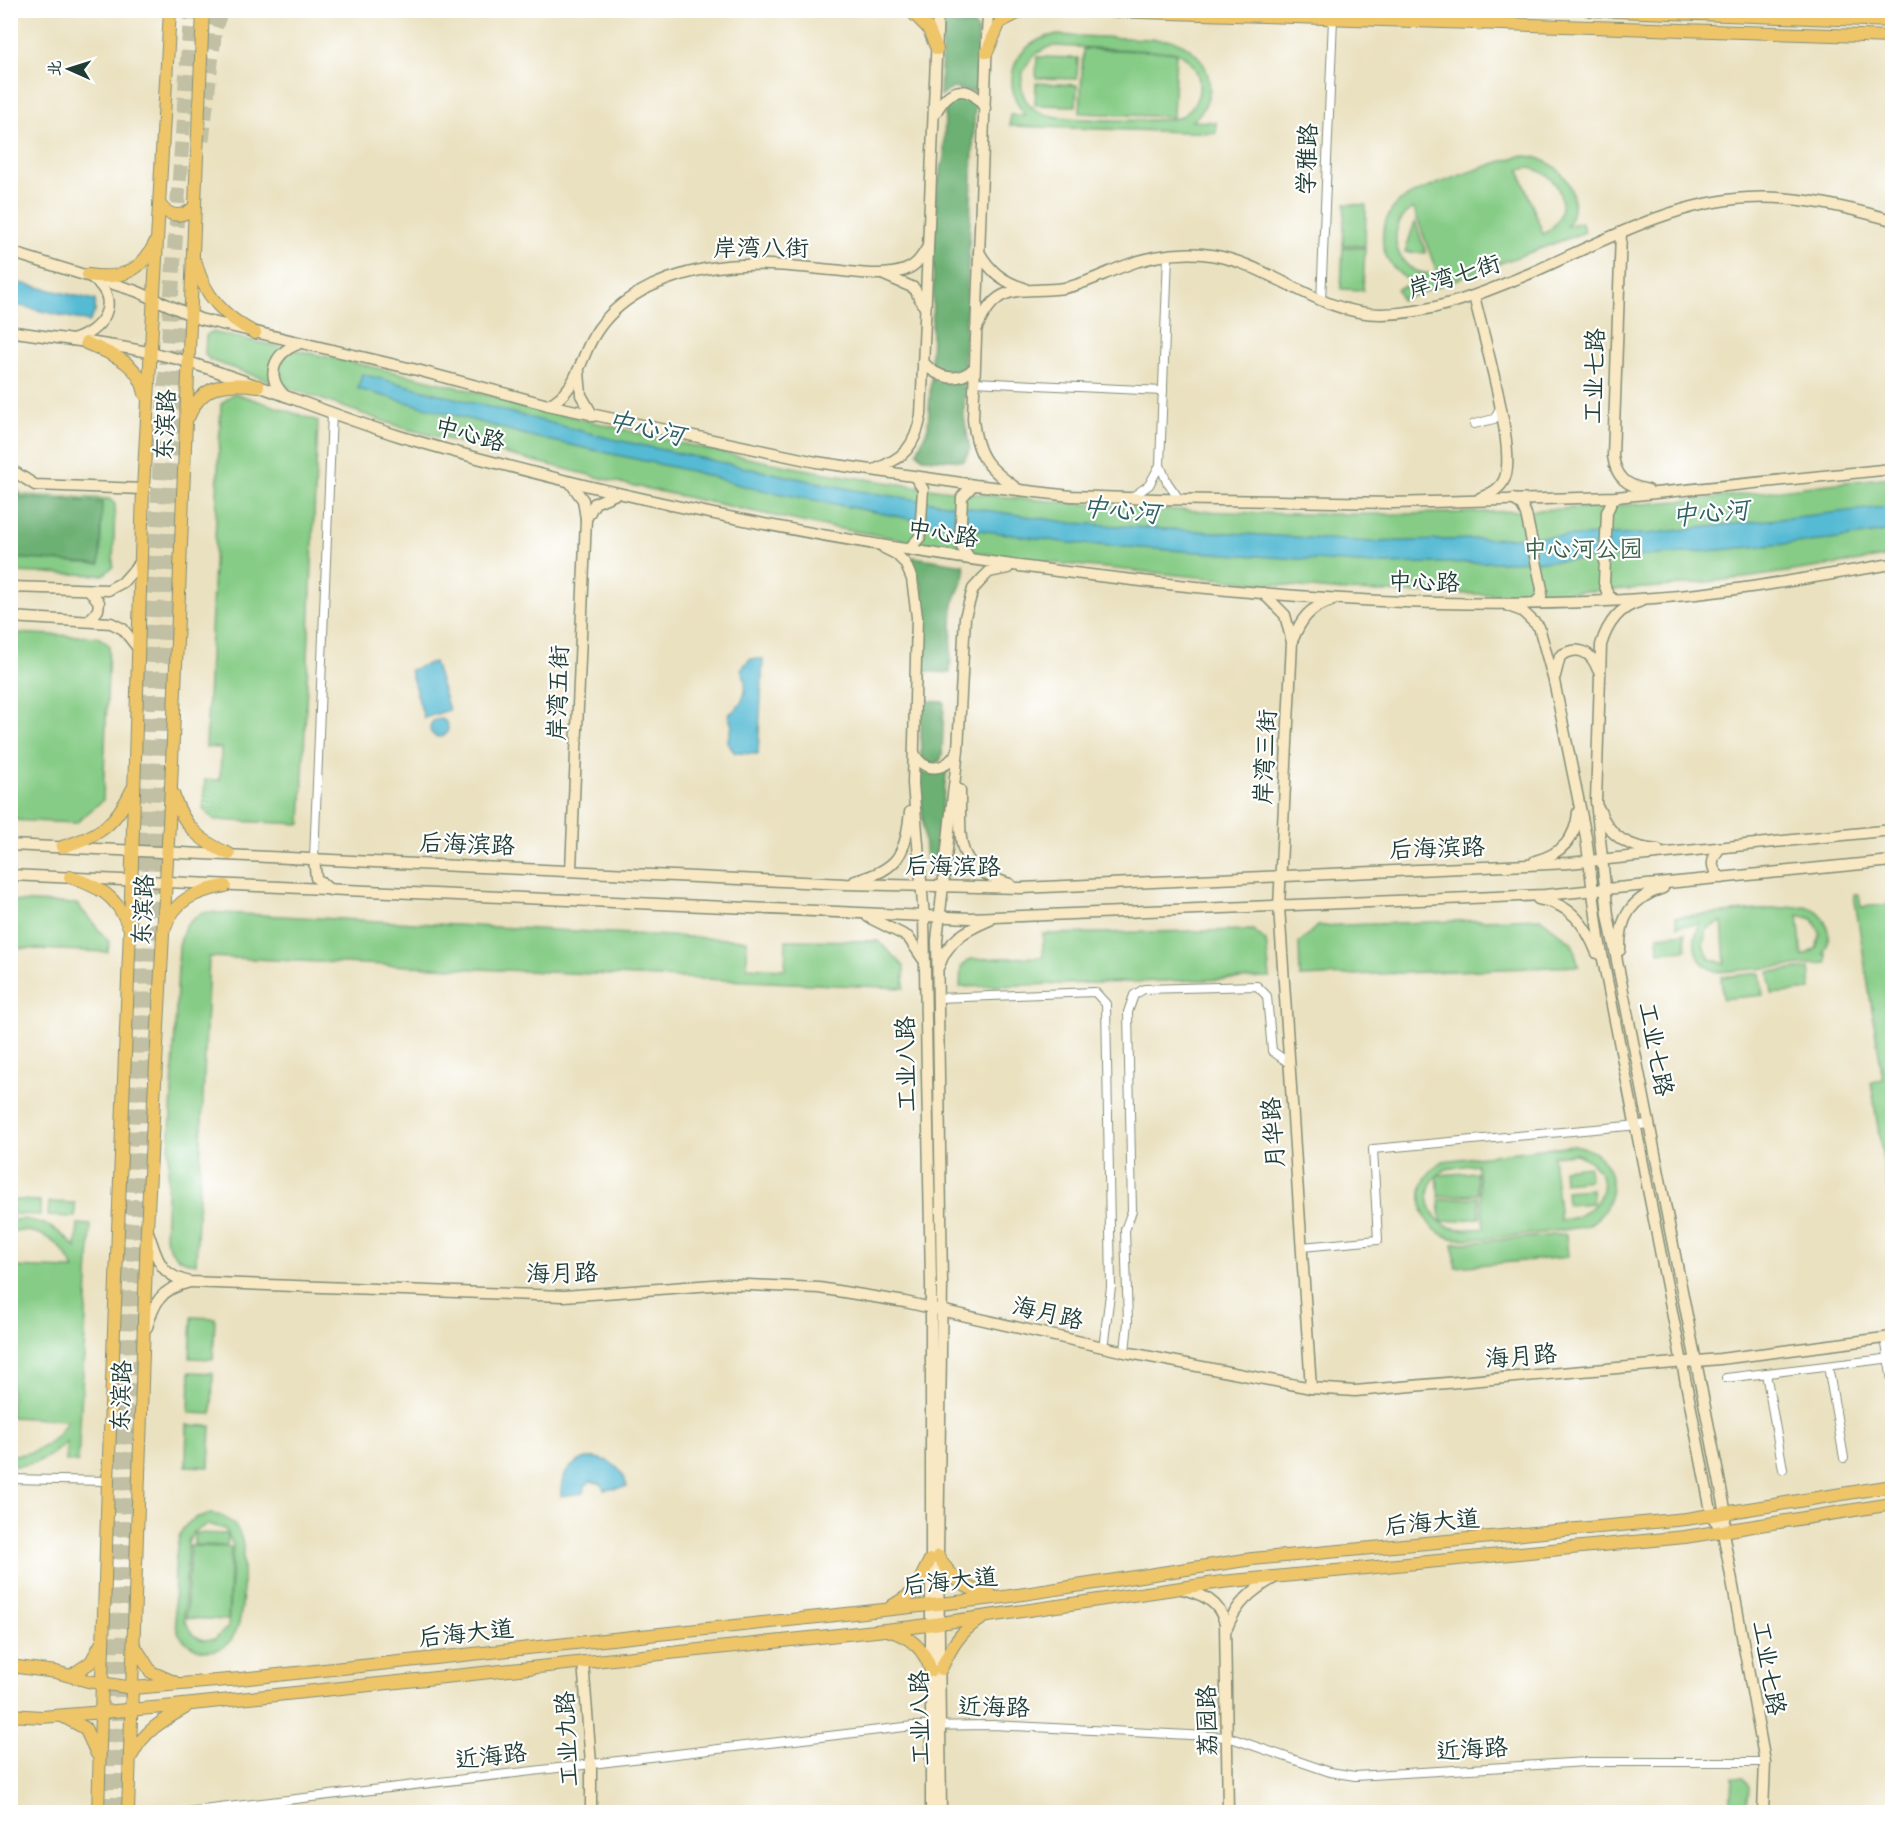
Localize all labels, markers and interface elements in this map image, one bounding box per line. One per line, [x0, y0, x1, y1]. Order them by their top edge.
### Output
north arrow [39, 39, 99, 99]
text: 北 [45, 60, 65, 77]
street label: 学雅路 [1291, 122, 1323, 196]
street label: 岸湾八街 [713, 233, 809, 263]
street label: 岸湾七街 [1404, 248, 1504, 304]
street label: 工业七路 [1577, 328, 1611, 424]
street label: 东滨路 [148, 388, 182, 462]
water label: 中心河 [604, 403, 692, 454]
street label: 中心路 [431, 410, 509, 458]
water label: 中心河 [1080, 490, 1165, 531]
water label: 中心河 [1670, 493, 1754, 533]
street label: 中心路 [905, 513, 981, 553]
park label: 中心河公园 [1523, 534, 1643, 564]
street label: 中心路 [1388, 566, 1460, 598]
street label: 岸湾五街 [541, 645, 575, 741]
street label: 岸湾三街 [1248, 708, 1282, 806]
street label: 后海滨路 [419, 827, 515, 861]
street label: 后海滨路 [1389, 831, 1485, 865]
street label: 后海滨路 [905, 850, 1001, 882]
street label: 东滨路 [126, 873, 160, 947]
street label: 工业七路 [1632, 999, 1680, 1099]
street label: 工业八路 [890, 1016, 922, 1112]
street label: 月华路 [1256, 1096, 1290, 1170]
street label: 海月路 [526, 1257, 598, 1289]
street label: 海月路 [1010, 1290, 1086, 1336]
street label: 海月路 [1484, 1338, 1558, 1374]
street label: 东滨路 [105, 1359, 137, 1433]
street label: 后海大道 [1383, 1503, 1481, 1541]
street label: 后海大道 [901, 1561, 999, 1601]
street label: 后海大道 [417, 1613, 515, 1653]
street label: 工业七路 [1746, 1618, 1792, 1718]
street label: 工业八路 [904, 1670, 936, 1766]
street label: 荔园路 [1191, 1685, 1223, 1757]
street label: 工业九路 [550, 1690, 584, 1788]
street label: 近海路 [958, 1691, 1030, 1723]
street label: 近海路 [1435, 1732, 1509, 1766]
street label: 近海路 [453, 1737, 529, 1775]

